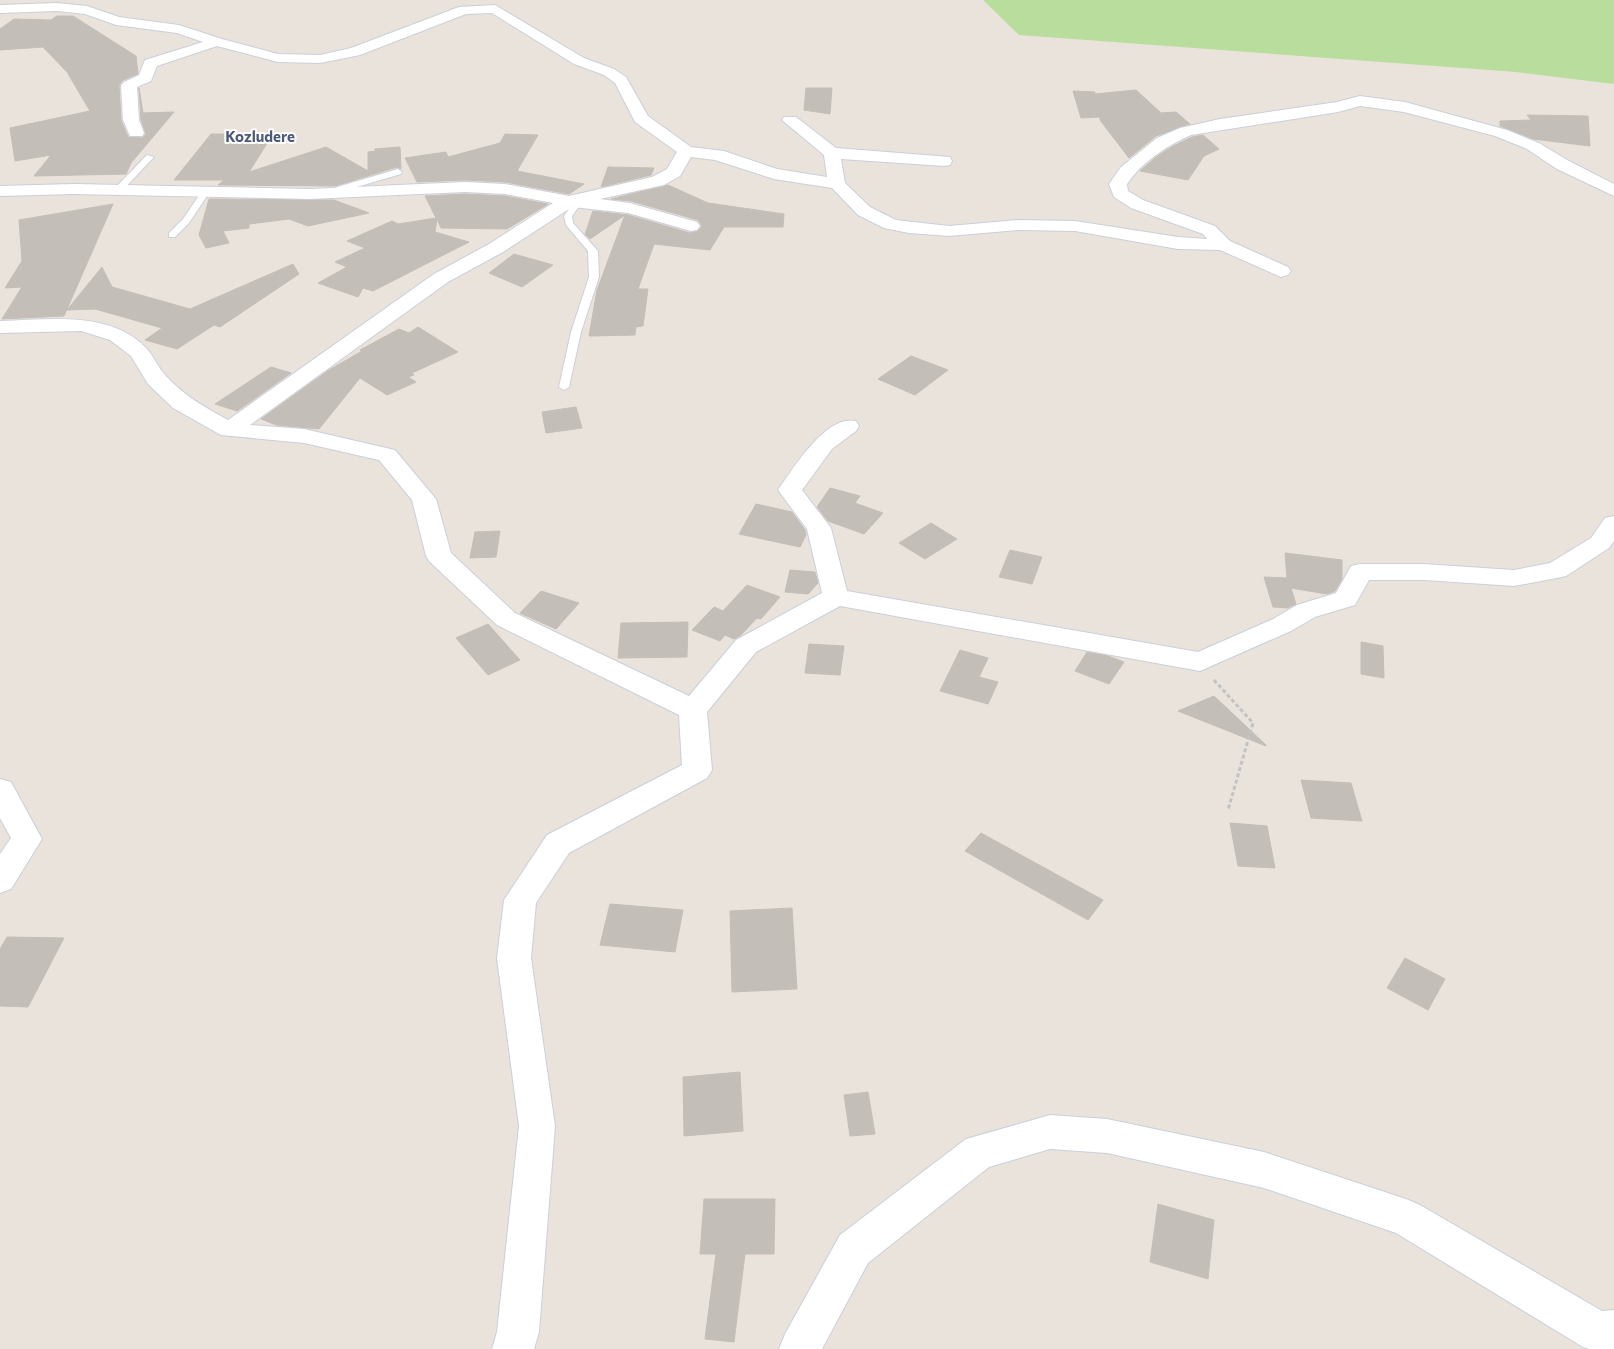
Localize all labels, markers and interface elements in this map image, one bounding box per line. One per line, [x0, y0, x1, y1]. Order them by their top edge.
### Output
district label: Kozludere [225, 127, 295, 145]

